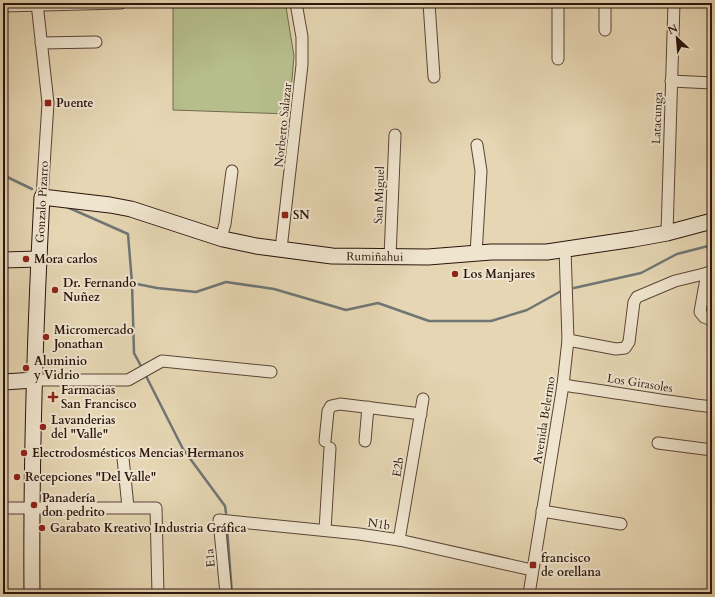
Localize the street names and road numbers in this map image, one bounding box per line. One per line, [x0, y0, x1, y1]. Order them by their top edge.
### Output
street label: Norberto Salazar [271, 81, 295, 168]
street label: Latacunga [648, 91, 666, 144]
street label: Gonzalo Pizarro [32, 160, 52, 244]
street label: San Miguel [370, 166, 388, 224]
street label: Rumiñahui [346, 248, 404, 265]
street label: Los Girasoles [606, 370, 674, 396]
street label: Avenida Belermo [529, 375, 559, 465]
street label: E2b [388, 456, 408, 478]
street label: N1b [367, 514, 391, 534]
street label: E1a [201, 547, 219, 568]

